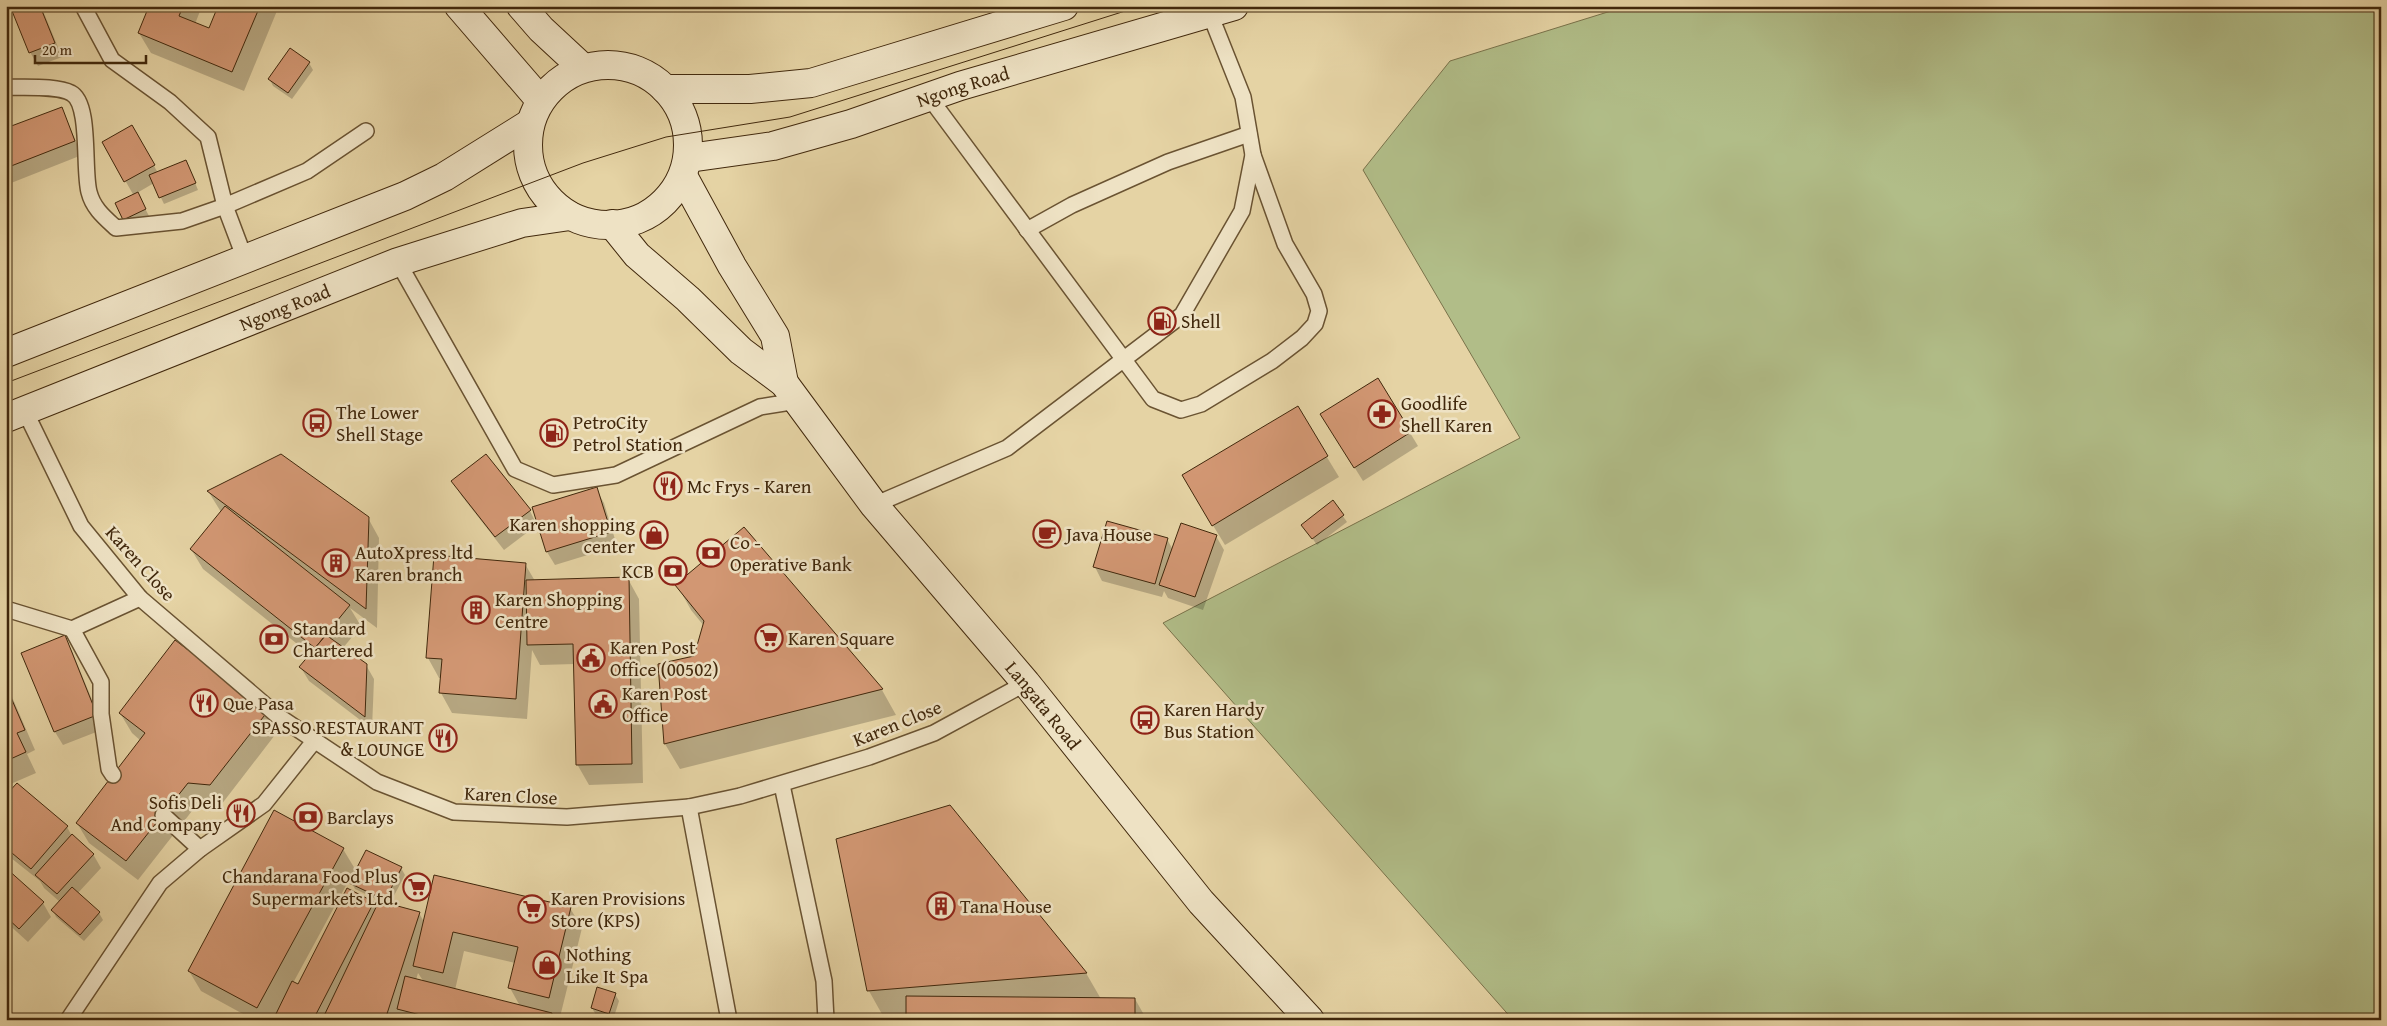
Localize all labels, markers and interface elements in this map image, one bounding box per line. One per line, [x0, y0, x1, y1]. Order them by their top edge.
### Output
scale bar [35, 32, 146, 64]
text: 20 m [42, 39, 73, 60]
street label: Ngong Road [913, 58, 1013, 114]
street label: Ngong Road [235, 276, 335, 338]
fuel station icon: Shell [1147, 306, 1177, 336]
place label: Shell [1181, 307, 1221, 335]
place label: Goodlife Shell Karen [1401, 389, 1492, 439]
place label: The Lower Shell Stage [336, 398, 423, 448]
pharmacy icon: Goodlife Shell Karen [1367, 399, 1397, 429]
bus stop icon: The Lower Shell Stage [302, 408, 332, 438]
place label: PetroCity Petrol Station [573, 408, 683, 458]
fuel station icon: PetroCity Petrol Station [539, 418, 569, 448]
restaurant icon: Mc Frys - Karen [653, 471, 683, 501]
place label: Mc Frys - Karen [687, 472, 812, 500]
place label: Karen shopping center [510, 510, 636, 560]
street label: Karen Close [99, 519, 183, 607]
cafe icon: Java House [1032, 519, 1062, 549]
shop icon: Karen shopping center [639, 520, 669, 550]
place label: Java House [1064, 520, 1152, 548]
place label: Co - Operative Bank [730, 528, 852, 578]
place label: AutoXpress ltd Karen branch [355, 538, 474, 588]
bank icon: Co - Operative Bank [696, 538, 726, 568]
building icon: AutoXpress ltd Karen branch [321, 548, 351, 578]
bank icon: KCB [658, 556, 688, 586]
place label: KCB [622, 557, 654, 585]
place label: Karen Shopping Centre [495, 585, 623, 635]
building icon: Karen Shopping Centre [461, 595, 491, 625]
place label: Standard Chartered [293, 614, 374, 664]
supermarket icon: Karen Square [754, 623, 784, 653]
bank icon: Standard Chartered [259, 624, 289, 654]
place label: Karen Square [788, 624, 895, 652]
place label: Karen Post Office (00502) [610, 633, 719, 683]
public building icon: Karen Post Office (00502) [576, 643, 606, 673]
street label: Langata Road [999, 655, 1089, 756]
place label: Karen Post Office [622, 679, 708, 729]
restaurant icon: Que Pasa [189, 688, 219, 718]
place label: Que Pasa [223, 689, 294, 717]
public building icon: Karen Post Office [588, 689, 618, 719]
street label: Karen Close [848, 693, 946, 753]
place label: Karen Hardy Bus Station [1164, 695, 1265, 745]
bus stop icon: Karen Hardy Bus Station [1130, 705, 1160, 735]
place label: SPASSO RESTAURANT & LOUNGE [252, 713, 424, 763]
restaurant icon: SPASSO RESTAURANT & LOUNGE [428, 723, 458, 753]
street label: Karen Close [464, 779, 558, 811]
place label: Sofis Deli And Company [111, 788, 223, 838]
restaurant icon: Sofis Deli And Company [226, 798, 256, 828]
bank icon: Barclays [293, 802, 323, 832]
place label: Barclays [327, 803, 394, 831]
place label: Chandarana Food Plus Supermarkets Ltd. [222, 862, 398, 912]
supermarket icon: Chandarana Food Plus Supermarkets Ltd. [402, 872, 432, 902]
place label: Karen Provisions Store (KPS) [551, 884, 685, 934]
building icon: Tana House [926, 891, 956, 921]
place label: Tana House [960, 892, 1052, 920]
supermarket icon: Karen Provisions Store (KPS) [517, 894, 547, 924]
place label: Nothing Like It Spa [566, 940, 648, 990]
shop icon: Nothing Like It Spa [532, 950, 562, 980]

